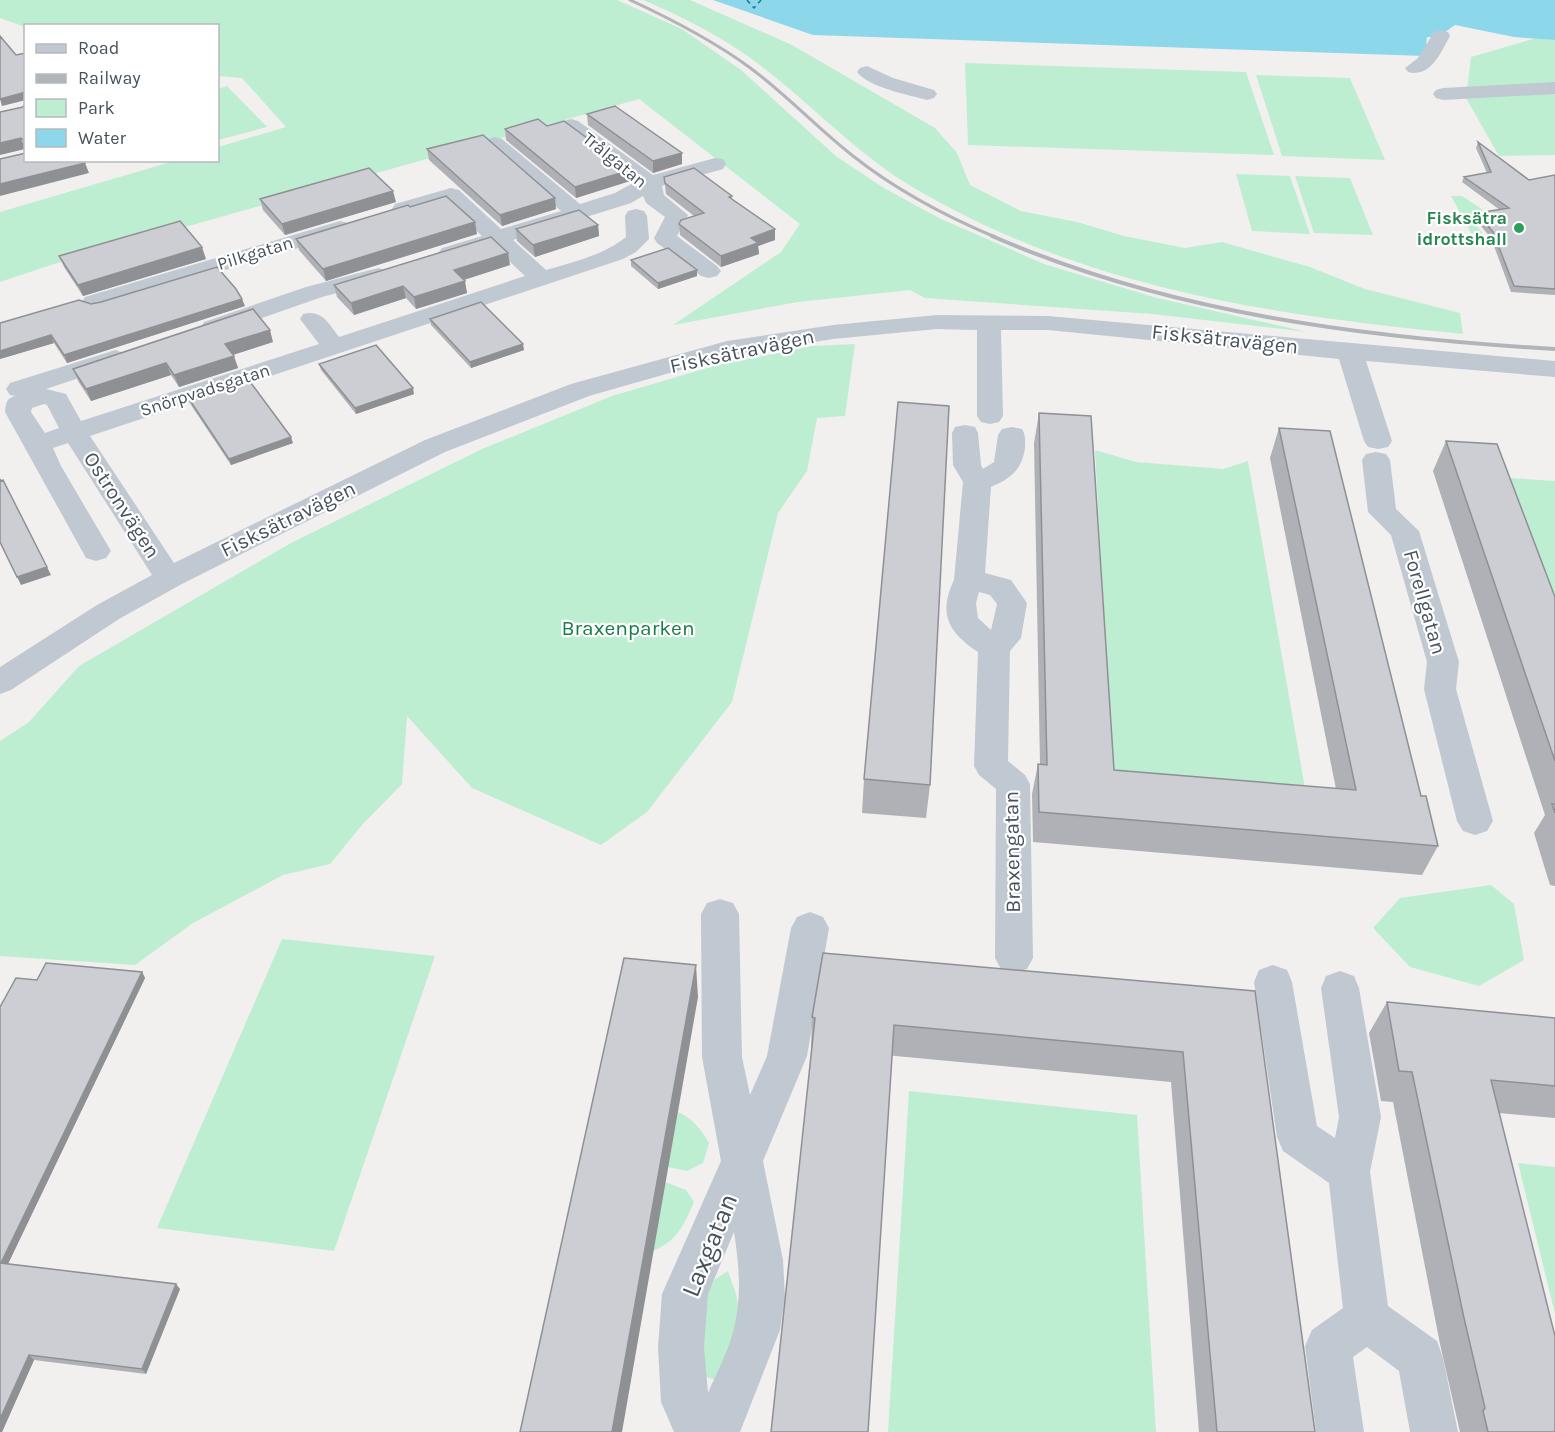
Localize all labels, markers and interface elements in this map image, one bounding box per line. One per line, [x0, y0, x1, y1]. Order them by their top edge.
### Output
legend [24, 24, 219, 162]
text: Road [78, 37, 119, 59]
text: Railway [78, 67, 141, 89]
text: Park [78, 97, 115, 119]
text: Water [78, 127, 126, 149]
street label: Trålgatan [578, 127, 652, 193]
place label: Fisksätra idrottshall [1416, 207, 1507, 250]
marker: Fisksätra idrottshall [1512, 221, 1526, 235]
street label: Pilkgatan [214, 231, 296, 275]
street label: Fisksätravägen [1151, 319, 1299, 359]
street label: Fisksätravägen [668, 324, 816, 378]
street label: Snörpvadsgatan [137, 359, 273, 421]
street label: Ostronvägen [79, 447, 165, 563]
street label: Fisksätravägen [217, 476, 359, 562]
street label: Forellgatan [1399, 547, 1451, 657]
park label: Braxenparken [561, 616, 695, 640]
street label: Braxengatan [999, 791, 1025, 913]
street label: Laxgatan [675, 1189, 744, 1301]

